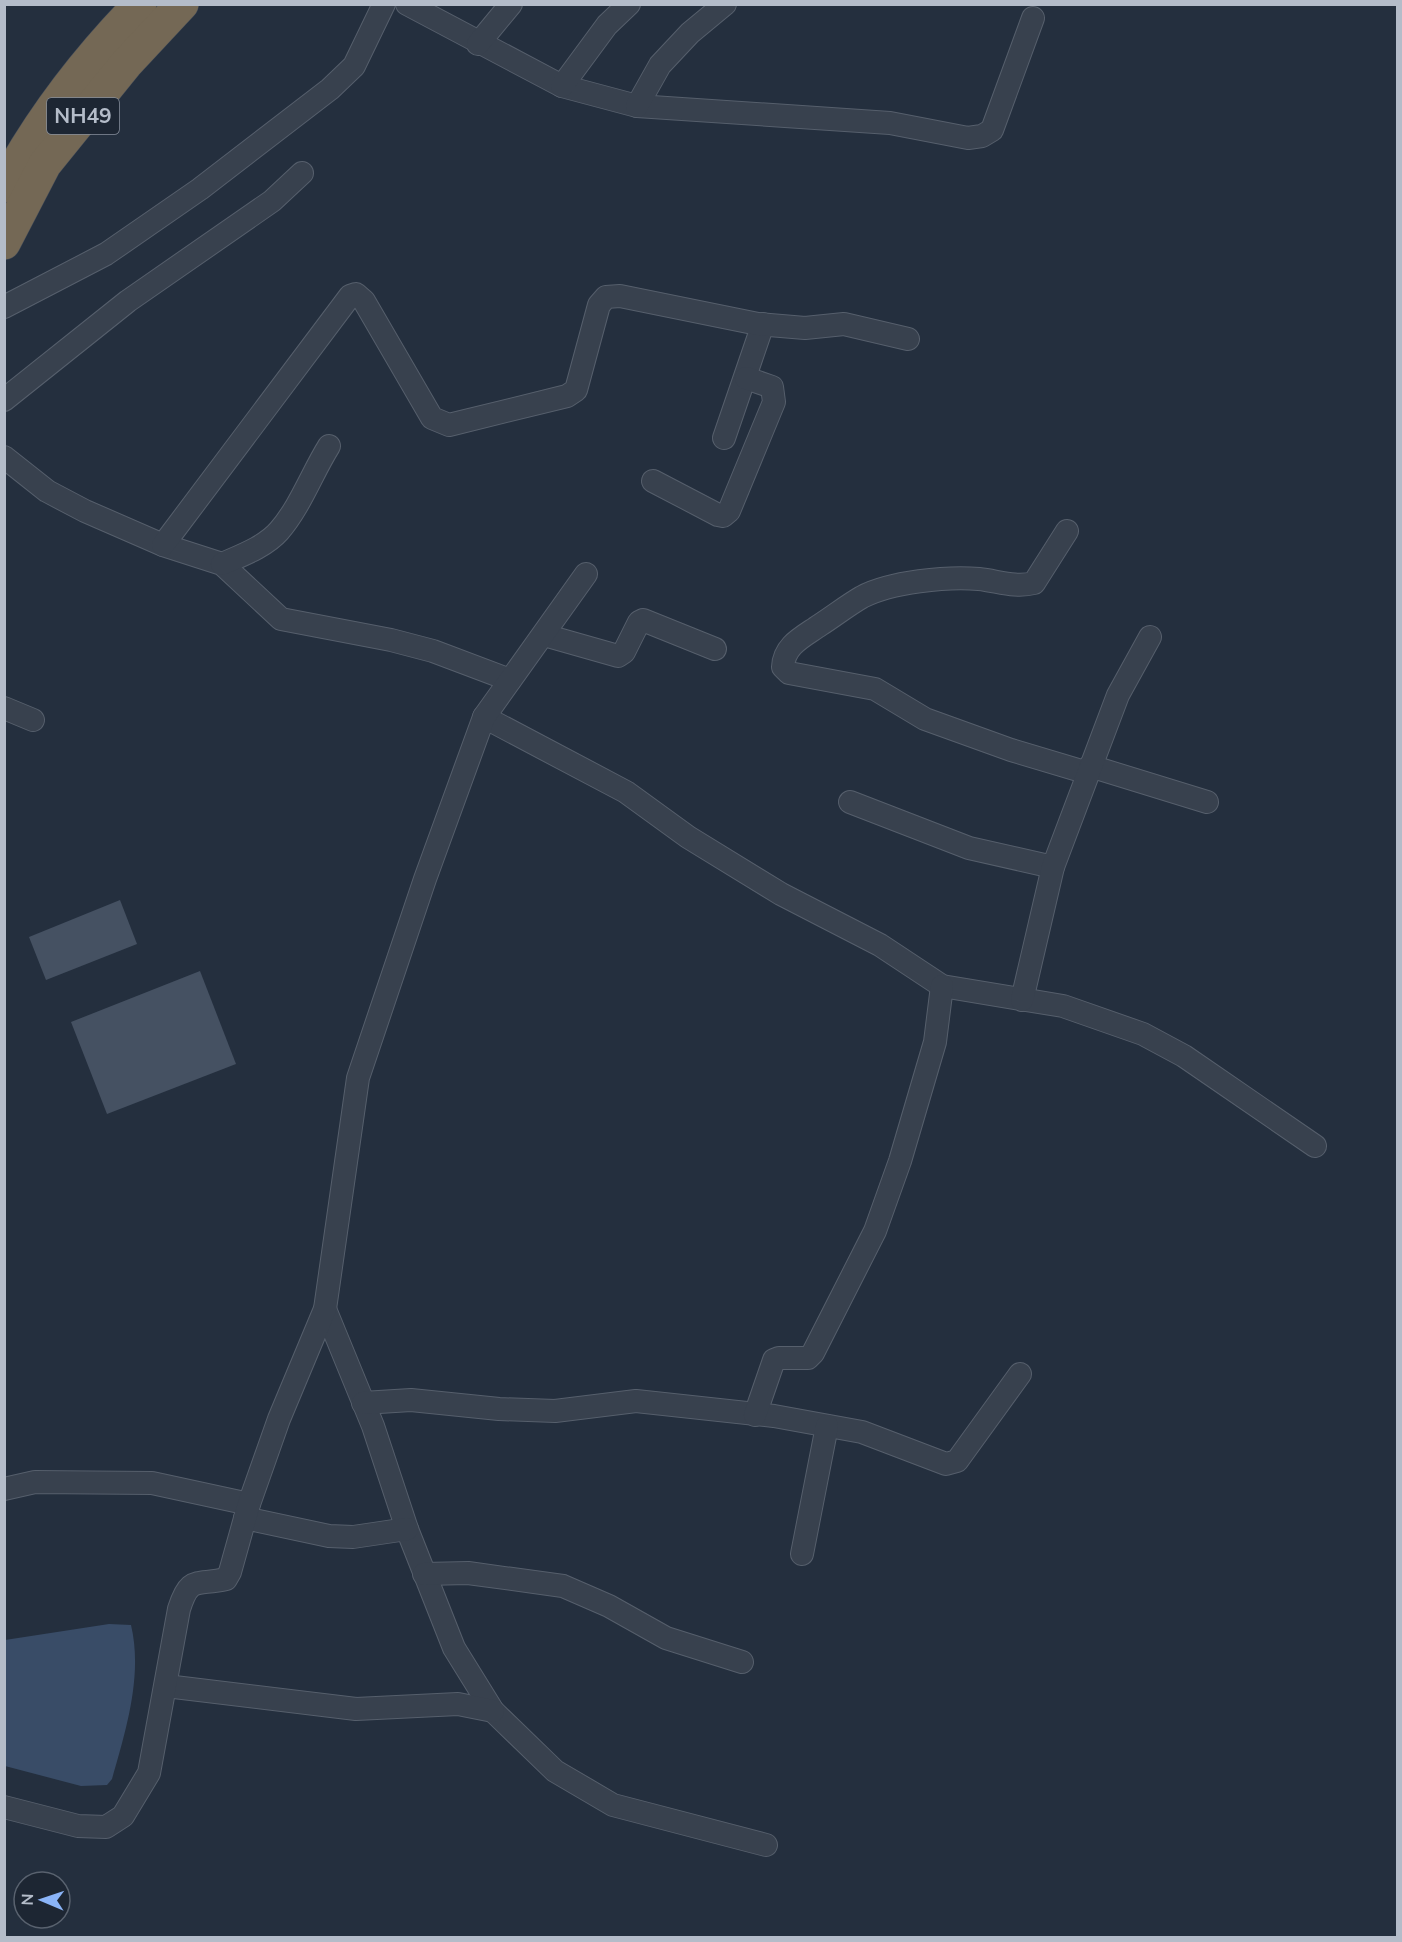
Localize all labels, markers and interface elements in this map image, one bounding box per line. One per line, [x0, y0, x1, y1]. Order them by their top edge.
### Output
road number: NH49 [47, 98, 119, 134]
north arrow [12, 1870, 72, 1930]
text: N [17, 1893, 37, 1906]

